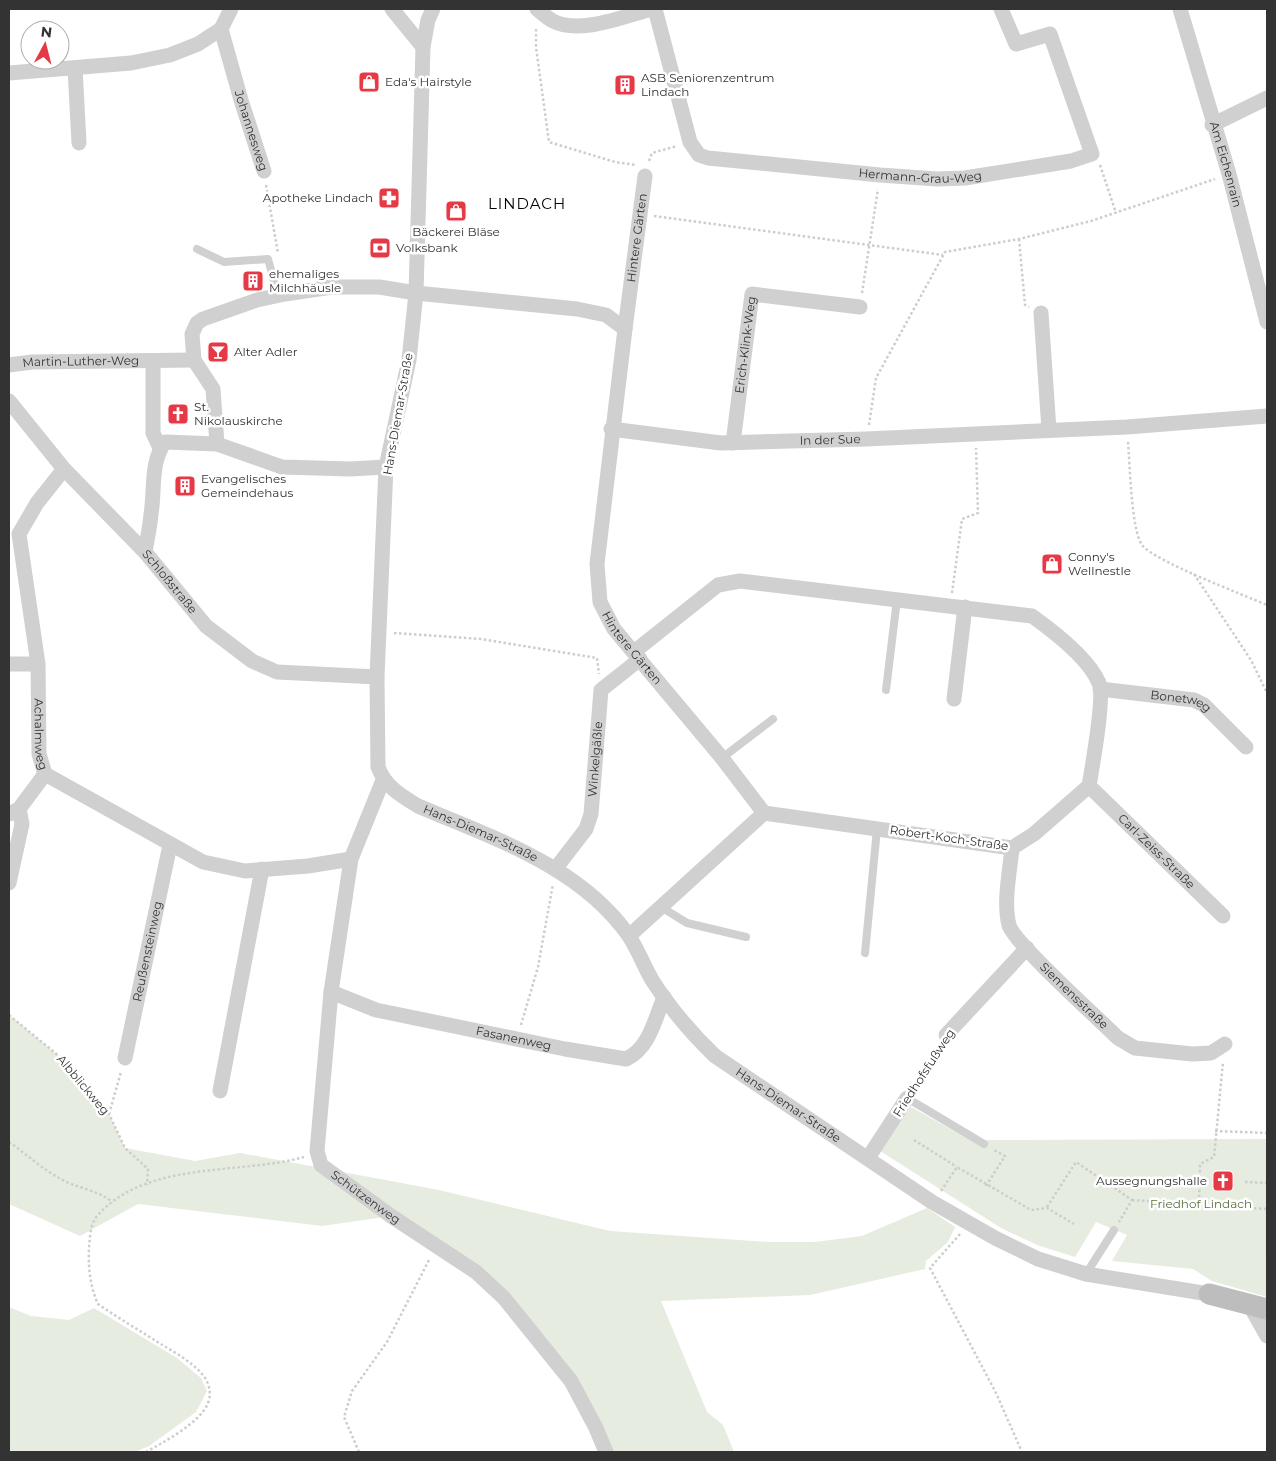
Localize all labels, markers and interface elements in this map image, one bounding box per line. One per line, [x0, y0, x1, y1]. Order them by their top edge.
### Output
north arrow [20, 20, 70, 70]
text: N [40, 22, 53, 42]
shop icon: Eda's Hairstyle [357, 70, 381, 94]
place label: ASB Seniorenzentrum Lindach [641, 70, 775, 99]
building icon: ASB Seniorenzentrum Lindach [613, 73, 637, 97]
place label: Eda's Hairstyle [385, 74, 472, 89]
street label: Johannesweg [231, 88, 271, 173]
street label: Am Eichenrain [1207, 119, 1245, 209]
street label: Hermann-Grau-Weg [858, 165, 983, 186]
pharmacy icon: Apotheke Lindach [377, 186, 401, 210]
place label: Apotheke Lindach [263, 190, 373, 205]
street label: Hintere Gärten [623, 192, 650, 283]
district label: LINDACH [488, 194, 566, 213]
shop icon: Bäckerei Bläse [444, 199, 468, 223]
place label: Bäckerei Bläse [412, 224, 500, 239]
bank icon: Volksbank [368, 236, 392, 260]
place label: Volksbank [396, 240, 459, 255]
place label: ehemaliges Milchhäusle [269, 266, 341, 295]
building icon: ehemaliges Milchhäusle [241, 269, 265, 293]
street label: Erich-Klink-Weg [731, 295, 759, 394]
bar icon: Alter Adler [206, 340, 230, 364]
place label: Alter Adler [234, 344, 298, 359]
street label: Hans-Diemar-Straße [379, 352, 416, 476]
street label: Martin-Luther-Weg [21, 353, 139, 370]
place label: St. Nikolauskirche [194, 399, 283, 428]
church icon: St. Nikolauskirche [166, 402, 190, 426]
street label: In der Sue [799, 431, 861, 448]
place label: Evangelisches Gemeindehaus [201, 471, 293, 500]
building icon: Evangelisches Gemeindehaus [173, 474, 197, 498]
street label: Schloßstraße [139, 546, 201, 616]
place label: Conny's Wellnestle [1068, 549, 1131, 578]
shop icon: Conny's Wellnestle [1040, 552, 1064, 576]
street label: Hintere Gärten [599, 608, 665, 688]
street label: Bonetweg [1150, 687, 1215, 715]
street label: Achalmweg [31, 698, 51, 772]
street label: Winkelgäßle [584, 721, 605, 798]
street label: Hans-Diemar-Straße [421, 801, 541, 865]
street label: Carl-Zeiss-Straße [1115, 810, 1198, 892]
street label: Robert-Koch-Straße [889, 822, 1009, 853]
street label: Reußensteinweg [129, 900, 165, 1003]
street label: Siemensstraße [1037, 959, 1112, 1032]
street label: Fasanenweg [475, 1023, 553, 1053]
street label: Friedhofsfußweg [889, 1026, 958, 1120]
street label: Albblickweg [54, 1052, 113, 1118]
street label: Hans-Diemar-Straße [733, 1064, 844, 1146]
street label: Schützenweg [328, 1167, 403, 1227]
church icon: Aussegnungshalle [1211, 1169, 1235, 1193]
place label: Aussegnungshalle [1096, 1173, 1207, 1188]
park label: Friedhof Lindach [1150, 1196, 1252, 1211]

